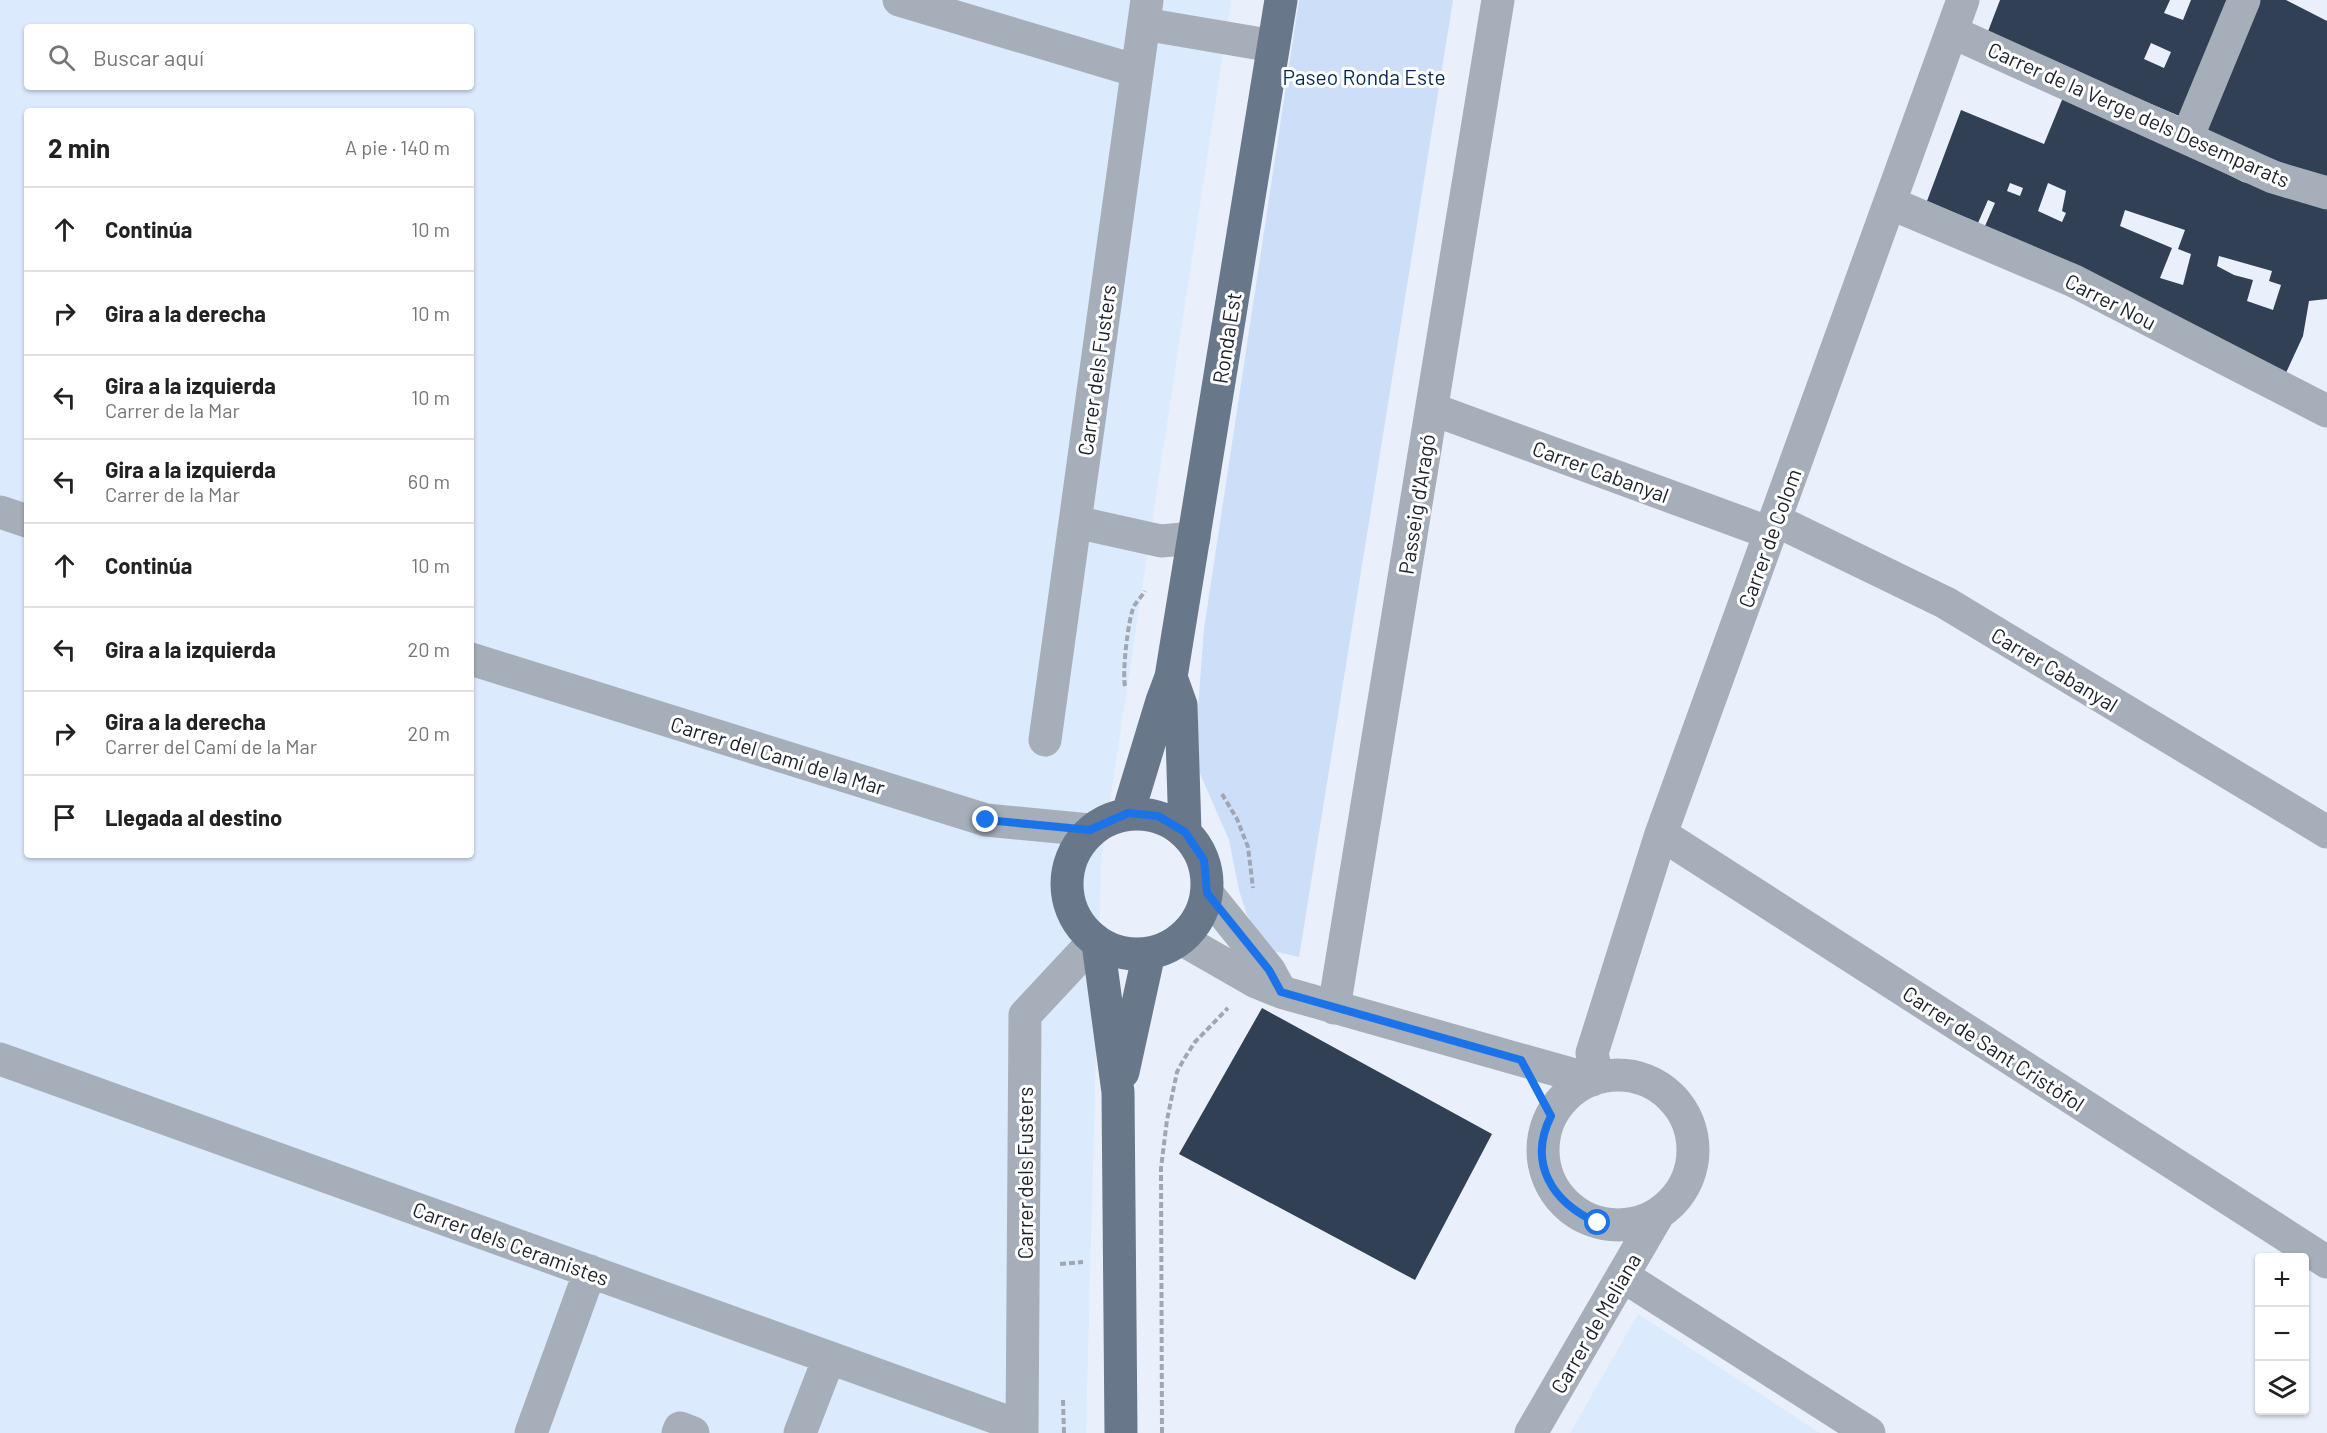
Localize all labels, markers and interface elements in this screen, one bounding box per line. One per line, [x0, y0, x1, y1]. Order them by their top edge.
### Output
search box [24, 24, 474, 90]
street label: Carrer de la Verge dels Desemparats [1984, 36, 2294, 192]
icon: search [45, 41, 78, 74]
text: Buscar aquí [93, 44, 204, 70]
park label: Paseo Ronda Este [1282, 64, 1446, 89]
text: 2 min [48, 132, 110, 163]
text: A pie · 140 m [345, 135, 450, 159]
icon: ahead [48, 213, 81, 246]
text: Continúa [105, 216, 192, 242]
text: 10 m [411, 217, 450, 241]
street label: Carrer Nou [2061, 268, 2161, 334]
street label: Carrer dels Fusters [1072, 283, 1120, 457]
street label: Ronda Est [1206, 290, 1246, 386]
icon: right [48, 297, 81, 330]
text: Gira a la derecha [105, 300, 266, 326]
text: 10 m [411, 301, 450, 325]
text: Gira a la izquierda [105, 372, 276, 398]
icon: left [48, 381, 81, 414]
text: 10 m [411, 385, 450, 409]
text: Carrer de la Mar [105, 398, 240, 422]
street label: Passeig d'Aragó [1393, 432, 1439, 576]
street label: Carrer Cabanyal [1529, 435, 1673, 507]
text: Gira a la izquierda [105, 456, 276, 482]
icon: left [48, 465, 81, 498]
street label: Carrer de Colom [1732, 465, 1806, 611]
text: 60 m [408, 469, 450, 493]
text: Carrer de la Mar [105, 482, 240, 506]
icon: ahead [48, 549, 81, 582]
text: Continúa [105, 552, 192, 578]
text: 10 m [411, 553, 450, 577]
street label: Carrer Cabanyal [1987, 621, 2123, 717]
icon: left [48, 633, 81, 666]
text: Gira a la izquierda [105, 636, 276, 662]
text: 20 m [407, 637, 450, 661]
text: Gira a la derecha [105, 708, 266, 734]
street label: Carrer del Camí de la Mar [668, 711, 888, 800]
icon: right [48, 717, 81, 750]
text: 20 m [407, 721, 450, 745]
text: Carrer del Camí de la Mar [105, 734, 317, 758]
icon: arrive [48, 801, 81, 834]
text: Llegada al destino [105, 804, 282, 830]
route end [972, 806, 998, 832]
street label: Carrer de Sant Cristòfol [1898, 980, 2090, 1116]
street label: Carrer dels Fusters [1012, 1087, 1037, 1259]
street label: Carrer dels Ceramistes [410, 1196, 612, 1290]
route start [1584, 1209, 1610, 1235]
street label: Carrer de Meliana [1545, 1249, 1645, 1397]
map controls [2255, 1253, 2309, 1415]
button: + [2255, 1253, 2309, 1307]
button: − [2255, 1307, 2309, 1361]
button: layers [2255, 1361, 2309, 1415]

